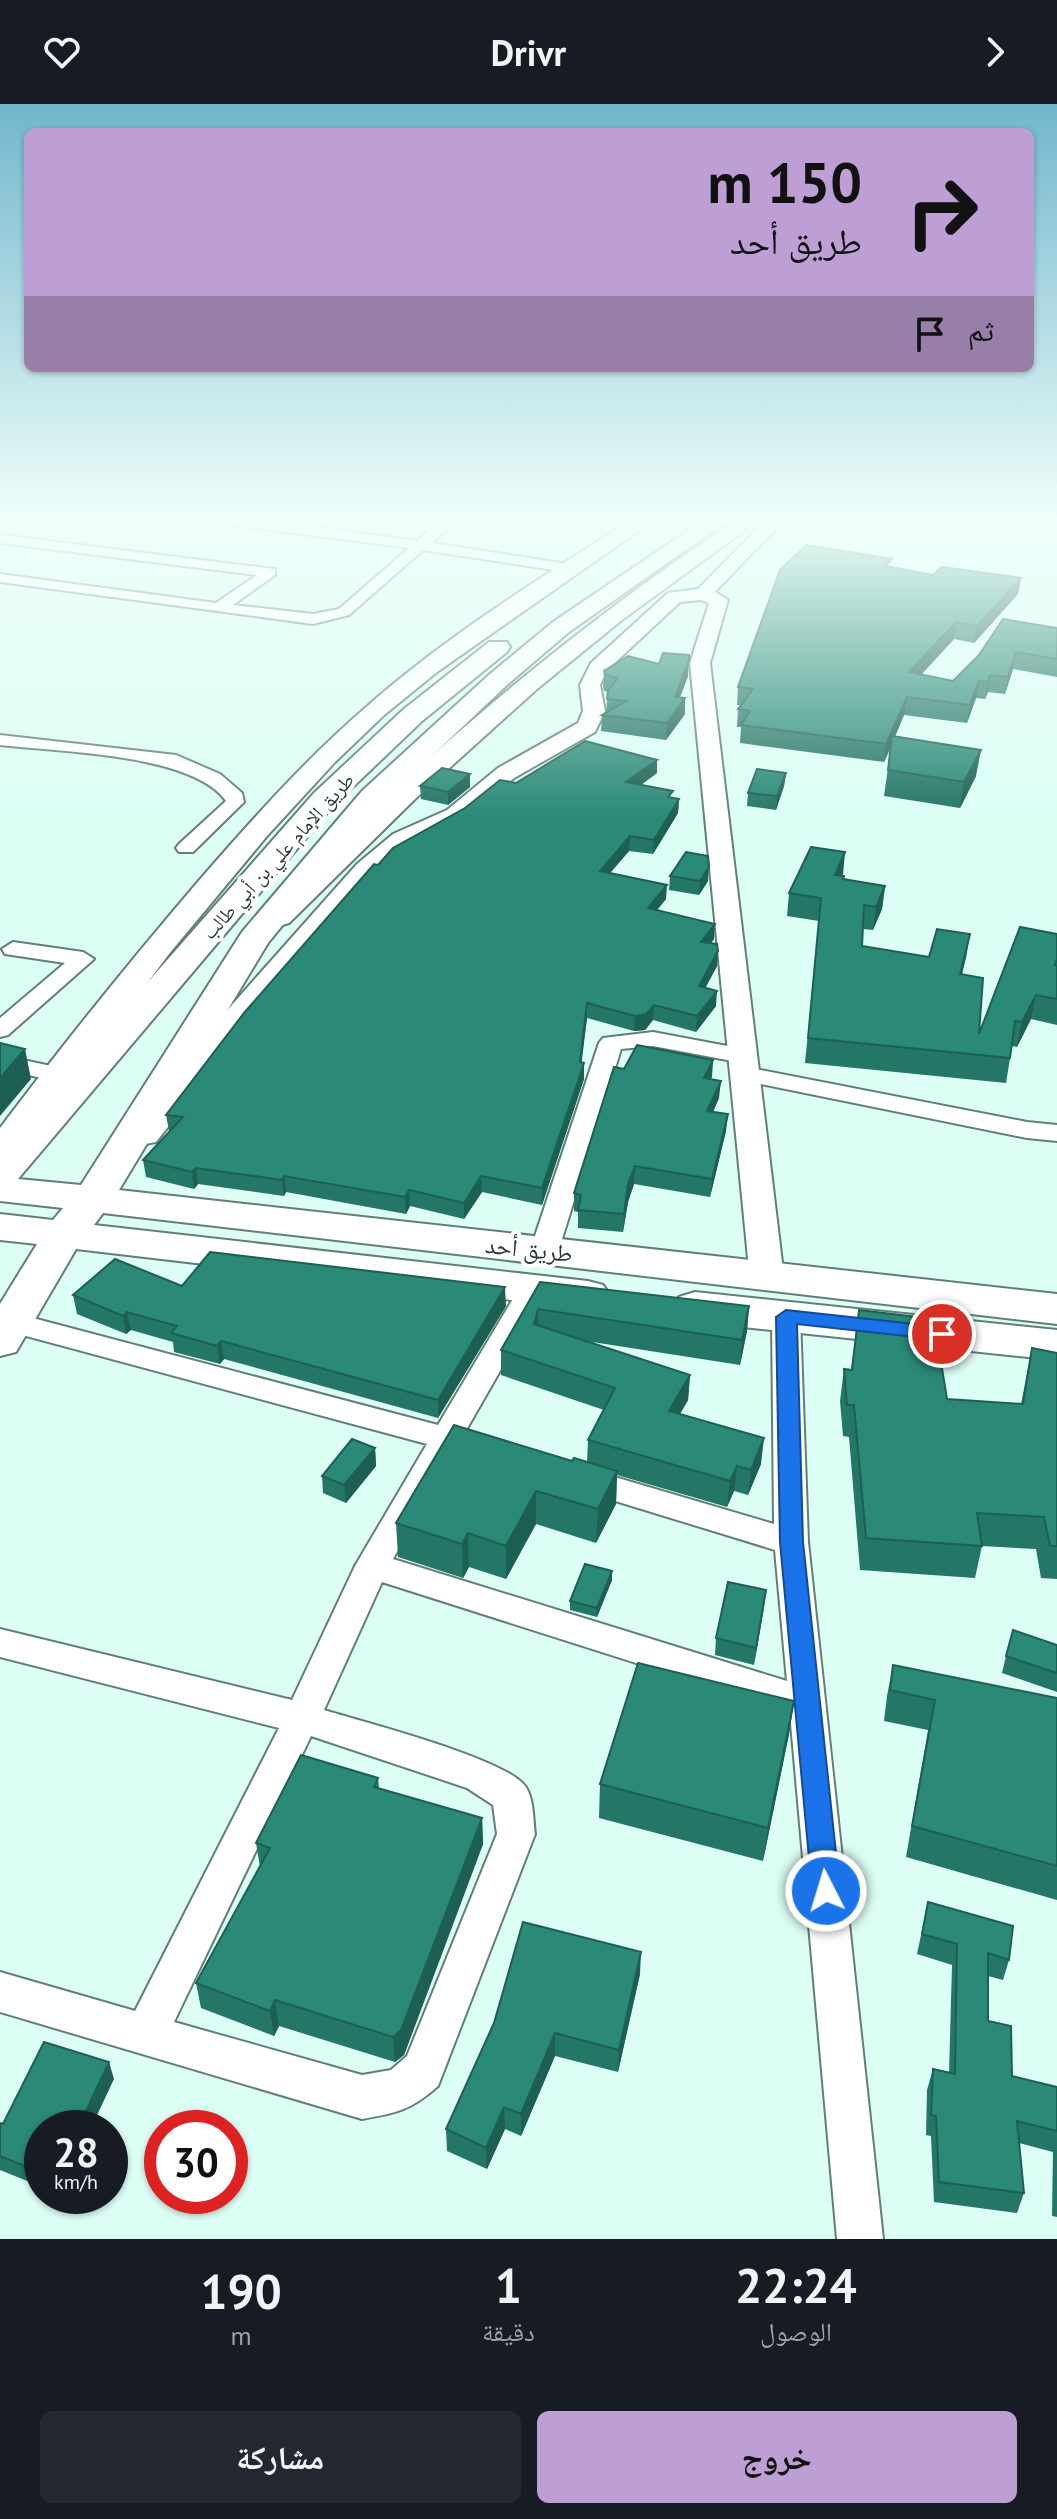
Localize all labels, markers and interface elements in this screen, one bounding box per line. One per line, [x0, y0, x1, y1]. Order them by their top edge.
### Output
text: Drivr [491, 29, 566, 76]
icon: heart [40, 30, 84, 74]
icon: forward [973, 30, 1017, 74]
text: 150 m [707, 146, 862, 218]
icon: right [890, 160, 994, 264]
text: طريق أحد [730, 217, 862, 264]
text: ثم [968, 310, 994, 349]
icon: arrive [908, 312, 952, 356]
street label: طريق الإمام علي بن أبي طالب [196, 767, 362, 947]
street label: طريق أحد [484, 1229, 574, 1269]
pin [908, 1300, 976, 1368]
icon: arrive [920, 1312, 964, 1356]
position arrow [784, 1849, 868, 1933]
speed limit sign: 30 [144, 2110, 248, 2214]
text: 28 [53, 2126, 99, 2178]
text: km/h [54, 2169, 98, 2195]
text: 1 [495, 2254, 522, 2316]
text: 22:24 [735, 2254, 857, 2316]
text: 190 [200, 2260, 282, 2322]
text: دقيقة [482, 2315, 535, 2348]
text: الوصول [760, 2315, 832, 2348]
text: m [230, 2319, 252, 2352]
button: مشاركة [40, 2411, 521, 2503]
button: خروج [537, 2411, 1017, 2503]

